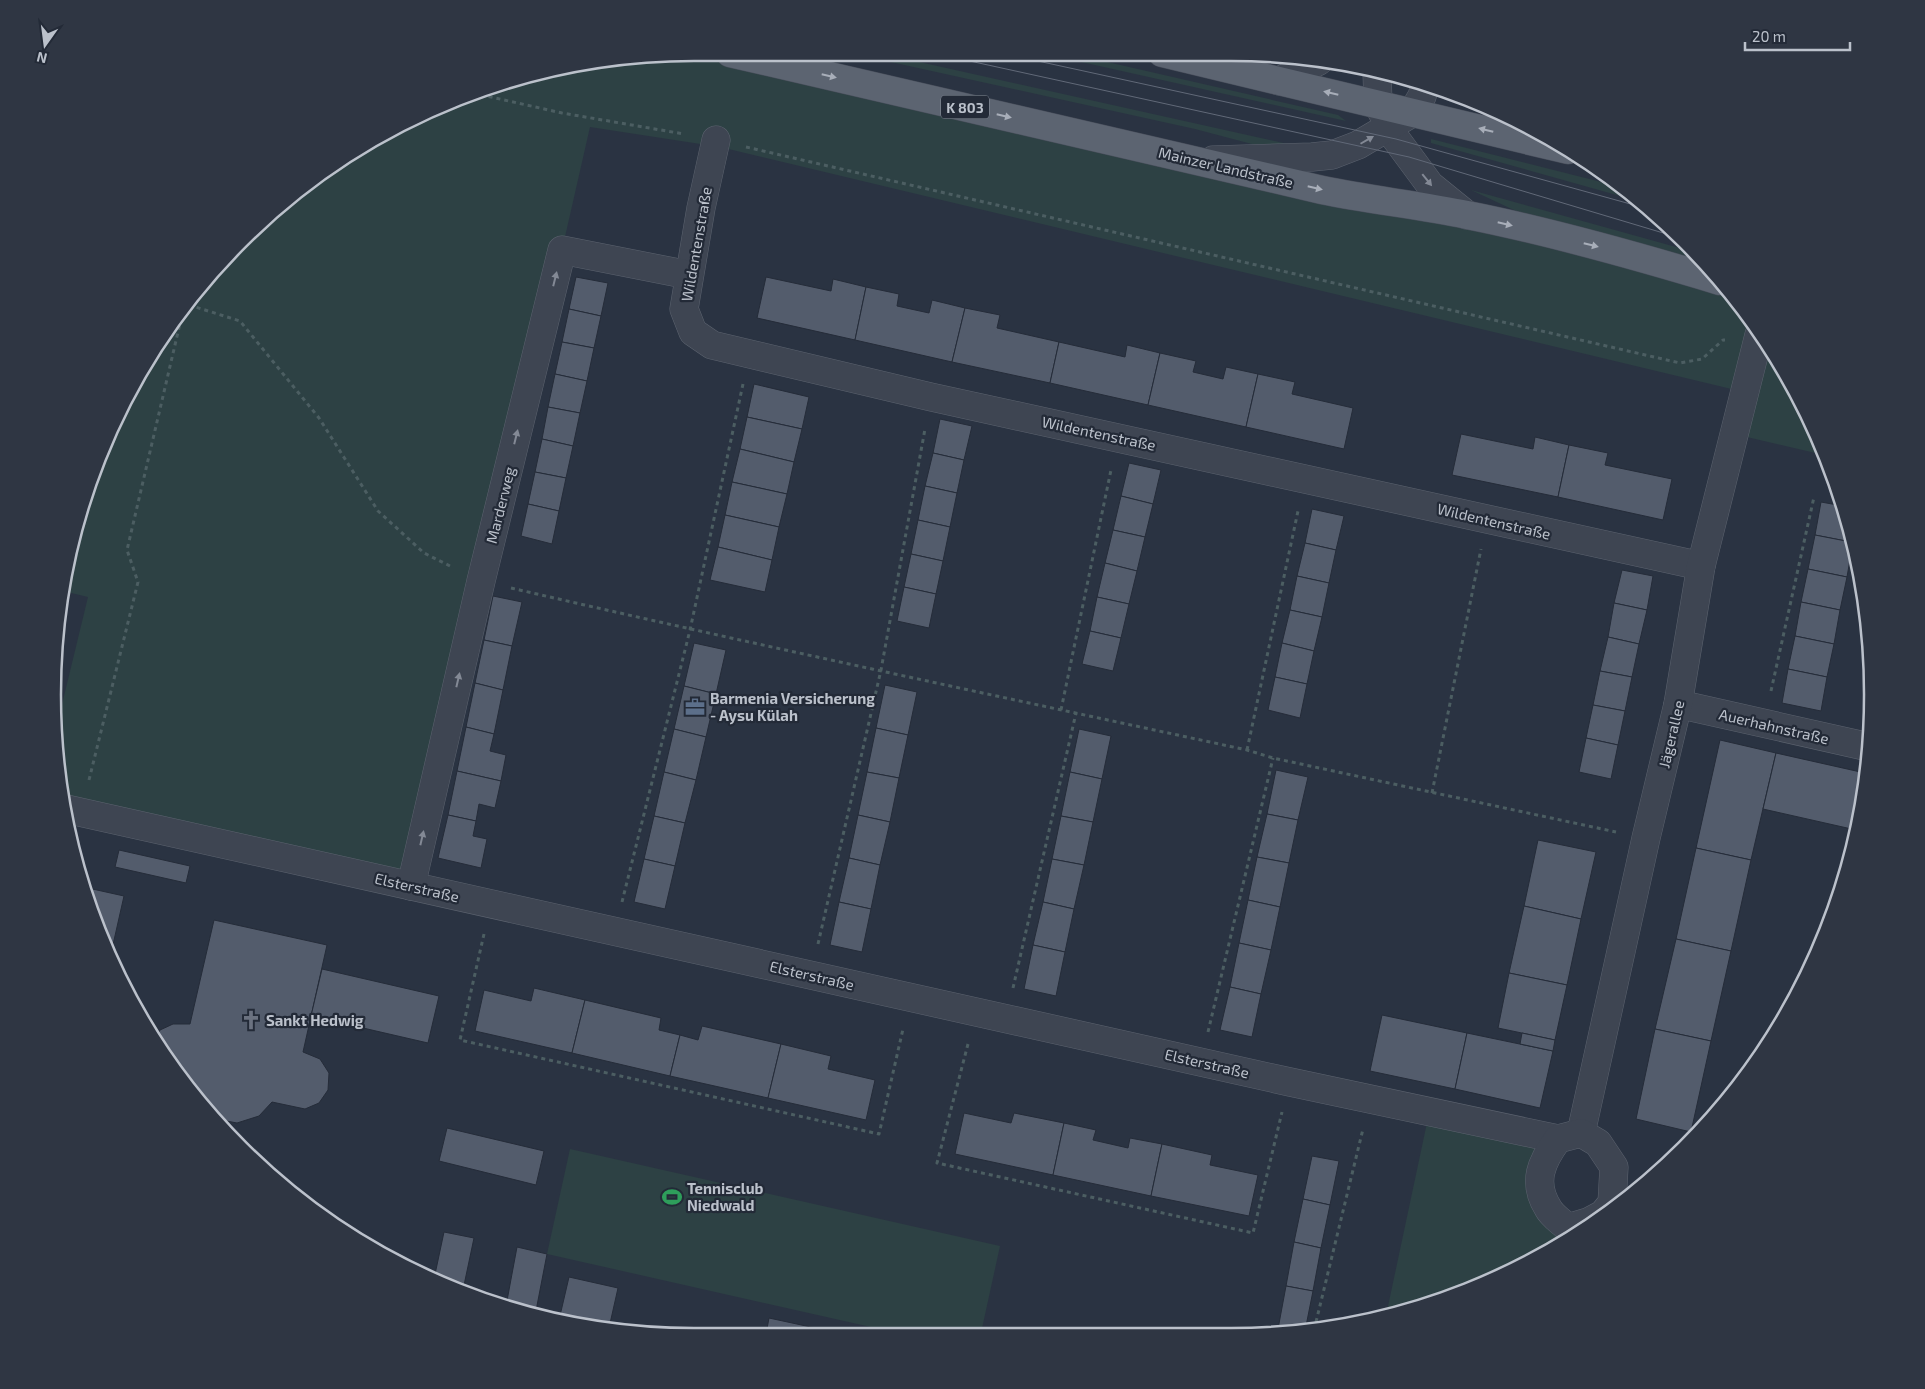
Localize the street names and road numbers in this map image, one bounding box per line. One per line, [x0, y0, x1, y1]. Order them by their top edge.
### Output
road number: K 803 [941, 95, 989, 118]
street label: Mainzer Landstraße [1157, 143, 1295, 191]
street label: Wildentenstraße [677, 185, 715, 303]
street label: Wildentenstraße [1040, 412, 1158, 454]
street label: Marderweg [482, 464, 518, 545]
street label: Wildentenstraße [1435, 499, 1553, 543]
street label: Jägerallee [1654, 698, 1688, 770]
street label: Auerhahnstraße [1717, 705, 1831, 747]
street label: Elsterstraße [373, 869, 461, 905]
street label: Elsterstraße [768, 957, 856, 993]
street label: Elsterstraße [1163, 1045, 1251, 1081]

